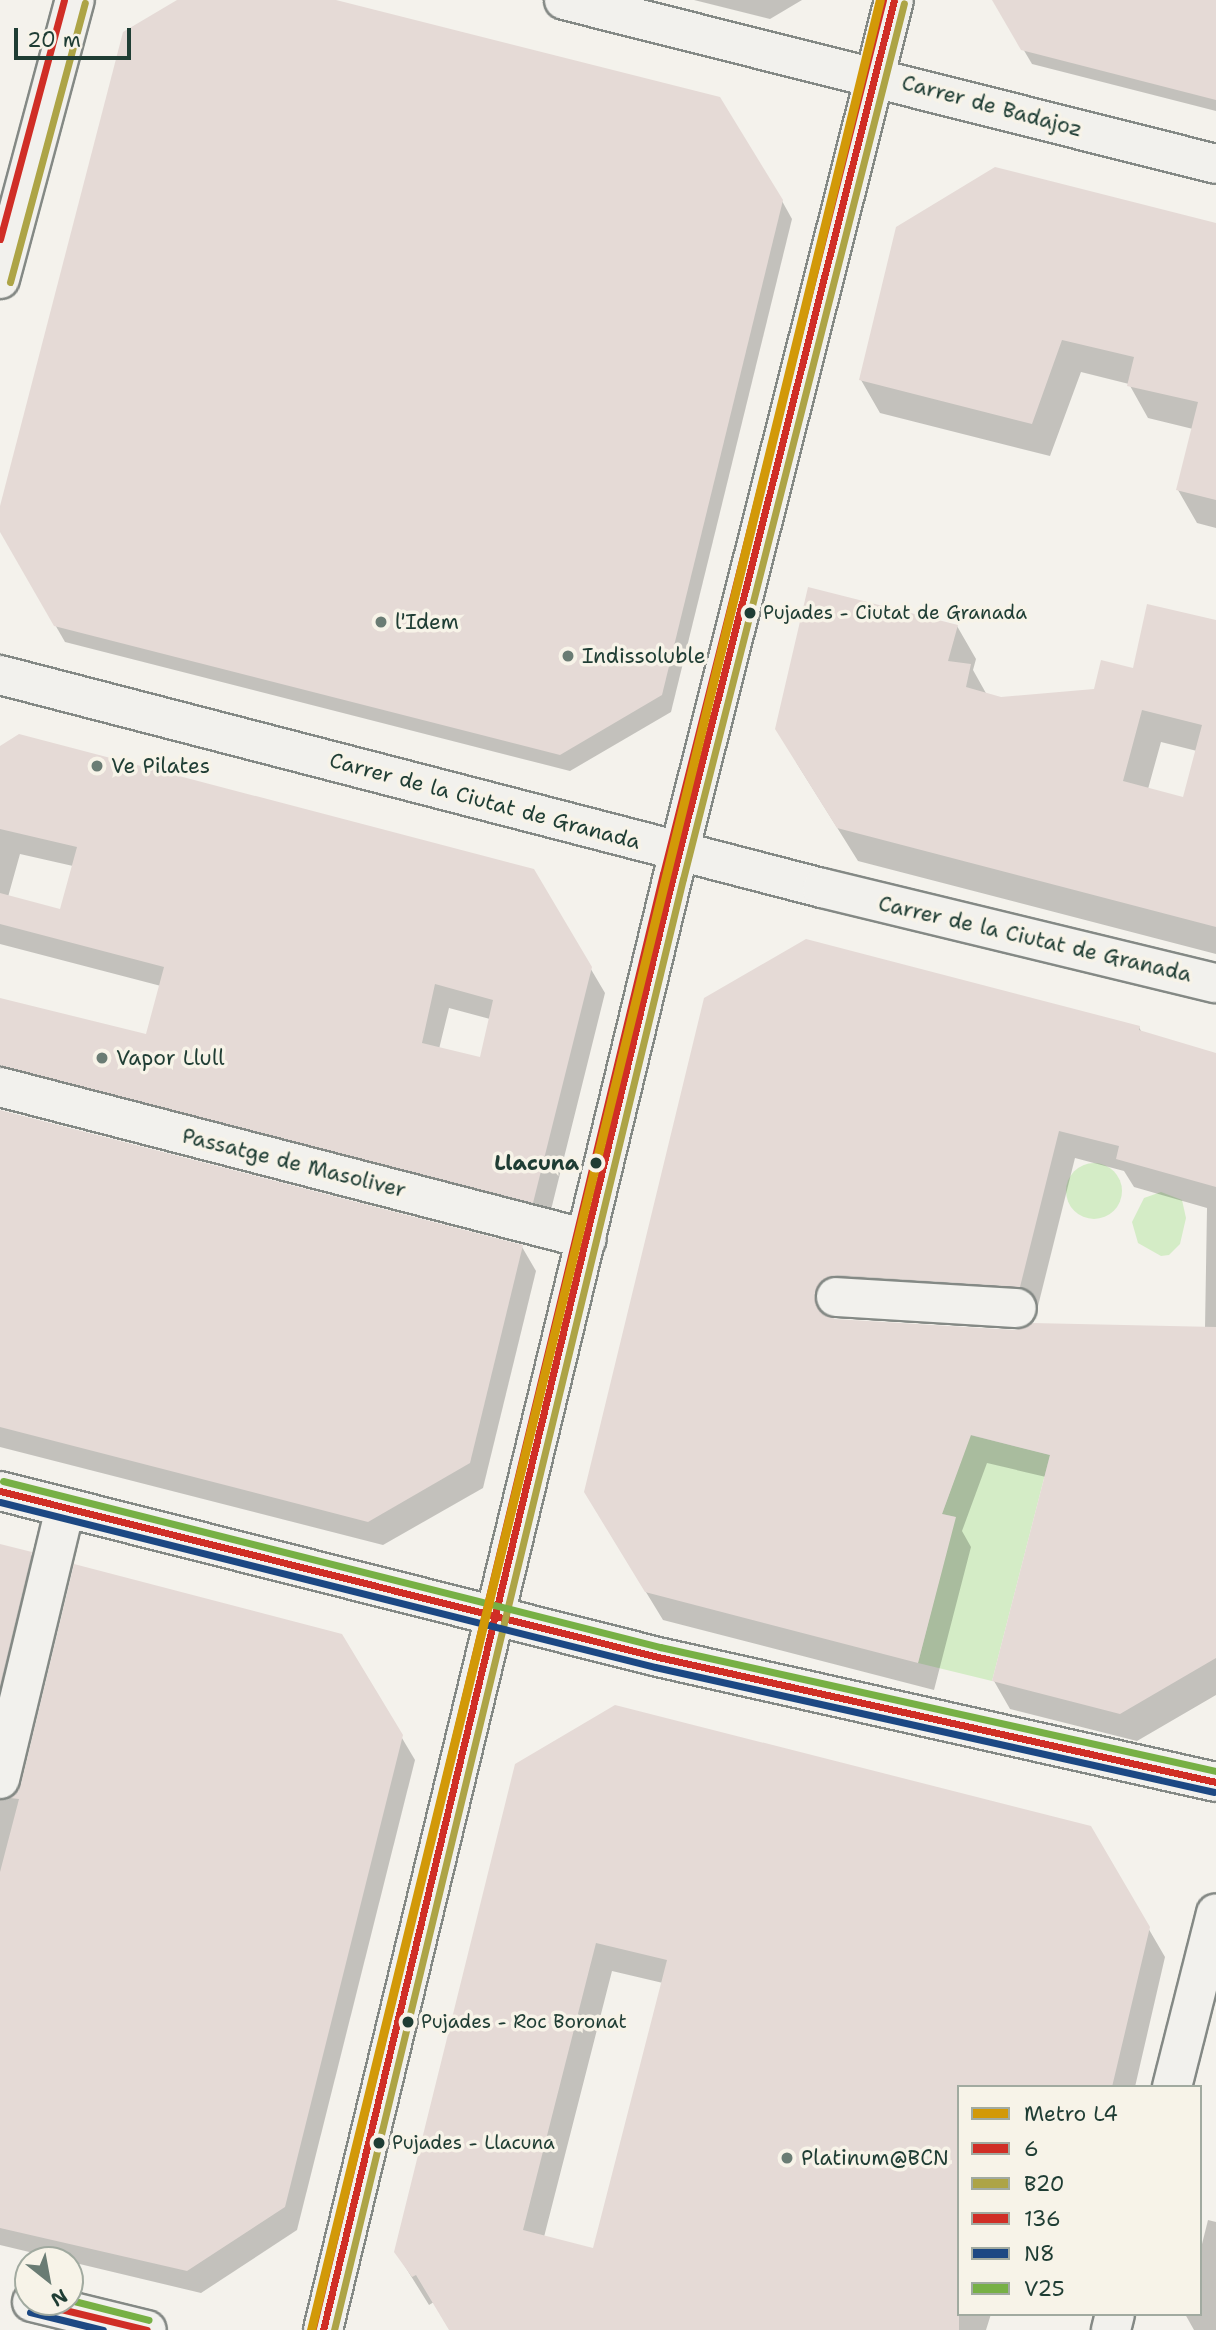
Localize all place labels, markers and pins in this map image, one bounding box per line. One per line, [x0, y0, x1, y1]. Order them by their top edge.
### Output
place label: Pujades - Ciutat de Granada [763, 602, 1027, 624]
marker: Pujades - Ciutat de Granada [743, 606, 757, 620]
place label: l'Idem [395, 609, 459, 635]
marker: l'Idem [373, 614, 389, 630]
place label: Indissoluble [582, 643, 706, 669]
marker: Indissoluble [560, 648, 576, 664]
place label: Ve Pilates [111, 753, 210, 779]
marker: Ve Pilates [89, 758, 105, 774]
place label: Vapor Llull [116, 1045, 225, 1071]
marker: Vapor Llull [94, 1050, 110, 1066]
place label: Llacuna [494, 1150, 579, 1176]
marker: Llacuna [585, 1152, 607, 1174]
place label: Pujades - Roc Boronat [421, 2011, 627, 2033]
marker: Pujades - Roc Boronat [401, 2015, 415, 2029]
place label: Pujades - Llacuna [392, 2132, 555, 2154]
marker: Pujades - Llacuna [372, 2136, 386, 2150]
place label: Platinum@BCN [801, 2145, 949, 2171]
marker: Platinum@BCN [779, 2150, 795, 2166]

